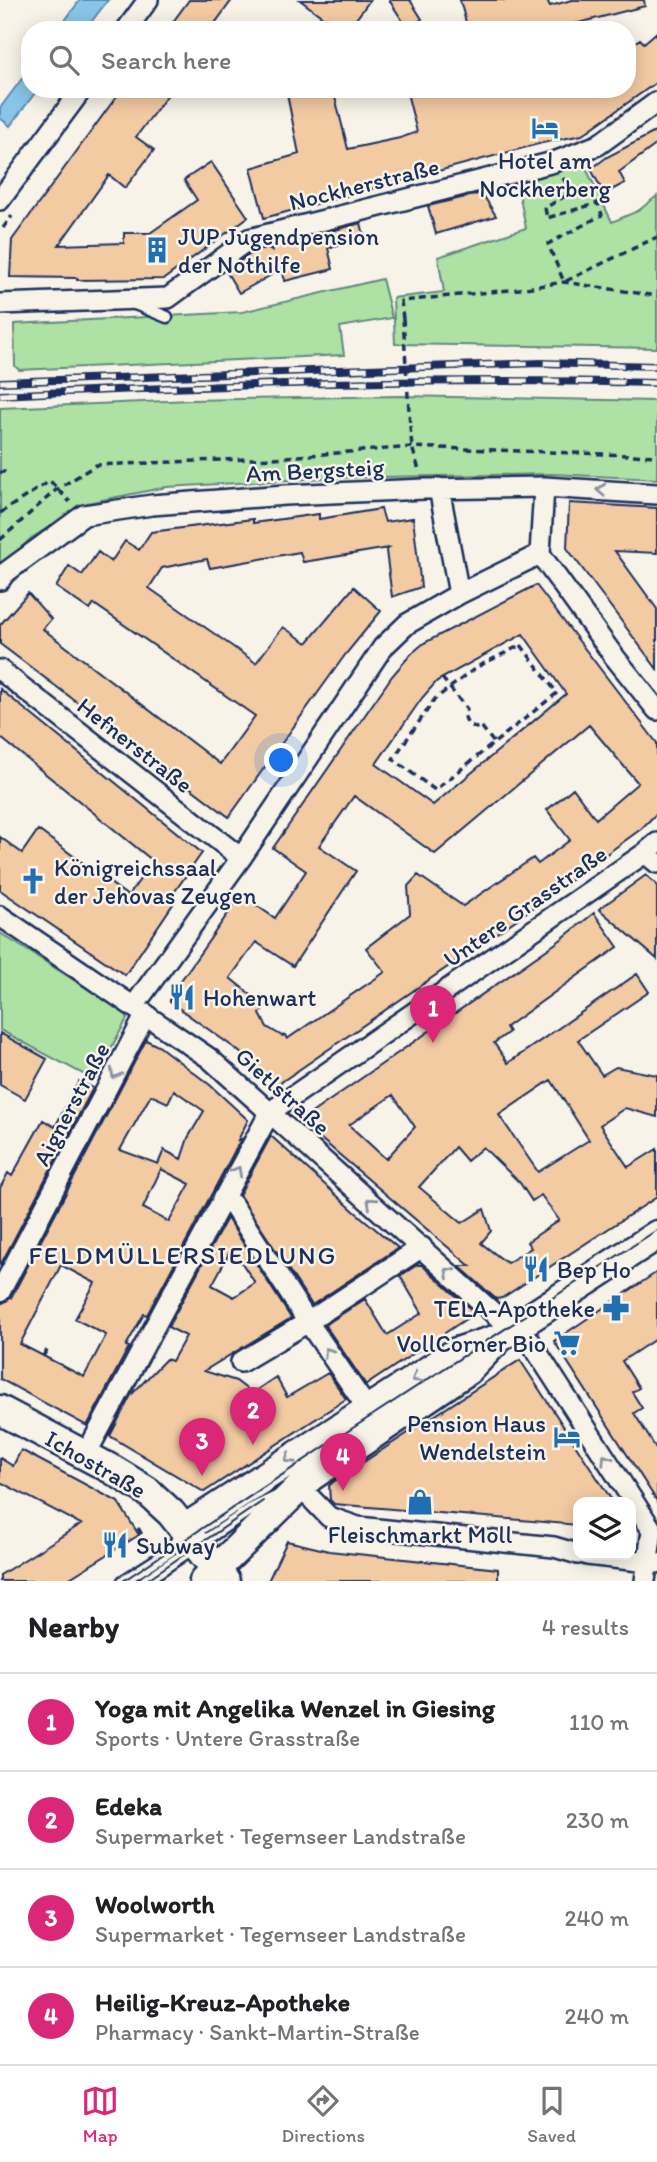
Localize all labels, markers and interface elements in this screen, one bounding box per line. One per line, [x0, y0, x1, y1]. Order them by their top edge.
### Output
search box [21, 21, 636, 98]
icon: search [45, 41, 83, 79]
text: Search here [101, 44, 231, 76]
hotel icon: Hotel am Nockherberg [530, 113, 560, 143]
place label: Hotel am Nockherberg [479, 146, 611, 203]
street label: Nockherstraße [286, 151, 442, 217]
place label: JUP Jugendpension der Nothilfe [178, 222, 380, 279]
building icon: JUP Jugendpension der Nothilfe [142, 235, 172, 265]
street label: Am Bergsteig [245, 452, 386, 488]
one-way arrow [595, 483, 606, 498]
street label: Hefnerstraße [71, 691, 199, 799]
your location [264, 743, 298, 777]
street label: Untere Grasstraße [438, 839, 612, 973]
place label: Königreichssaal der Jehovas Zeugen [54, 853, 257, 910]
church icon: Königreichssaal der Jehovas Zeugen [18, 866, 48, 896]
restaurant icon: Hohenwart [167, 982, 197, 1012]
place label: Hohenwart [203, 983, 316, 1012]
pin: 1 [410, 985, 456, 1043]
street label: Aignerstraße [26, 1037, 116, 1171]
street label: Gietlstraße [230, 1041, 336, 1141]
one-way arrow [109, 1067, 123, 1079]
one-way arrow [229, 1166, 242, 1178]
one-way arrow [366, 1197, 379, 1210]
district label: FELDMÜLLERSIEDLUNG [28, 1239, 338, 1271]
restaurant icon: Bep Ho [521, 1254, 551, 1284]
place label: Bep Ho [557, 1255, 631, 1284]
one-way arrow [444, 1268, 457, 1280]
pharmacy icon: TELA-Apotheke [601, 1293, 631, 1323]
place label: TELA-Apotheke [434, 1294, 595, 1323]
supermarket icon: VollCorner Bio [552, 1328, 582, 1358]
place label: VollCorner Bio [396, 1329, 546, 1358]
one-way arrow [324, 1347, 336, 1360]
one-way arrow [411, 1369, 424, 1382]
pin: 2 [230, 1387, 276, 1445]
place label: Pension Haus Wendelstein [407, 1409, 546, 1466]
pin: 3 [179, 1418, 225, 1476]
hotel icon: Pension Haus Wendelstein [552, 1422, 582, 1452]
street label: Ichostraße [40, 1424, 152, 1504]
pin: 4 [320, 1433, 366, 1491]
one-way arrow [284, 1451, 297, 1464]
one-way arrow [601, 1453, 614, 1466]
shop icon: Fleischmarkt Moll [405, 1487, 435, 1517]
map controls [573, 1497, 636, 1560]
button: layers [573, 1497, 636, 1560]
place label: Fleischmarkt Moll [328, 1520, 512, 1549]
restaurant icon: Subway [100, 1530, 130, 1560]
place label: Subway [136, 1531, 215, 1560]
text: Nearby [28, 1608, 119, 1645]
text: 4 results [542, 1613, 629, 1641]
text: Yoga mit Angelika Wenzel in Giesing [95, 1692, 495, 1724]
text: 1 [46, 1708, 56, 1736]
text: 110 m [569, 1708, 629, 1736]
text: Sports · Untere Grasstraße [95, 1724, 360, 1752]
text: Edeka [95, 1790, 162, 1822]
text: 2 [45, 1806, 57, 1834]
text: 230 m [566, 1806, 629, 1834]
text: Supermarket · Tegernseer Landstraße [95, 1822, 466, 1850]
text: Woolworth [95, 1888, 215, 1920]
text: 3 [45, 1904, 57, 1932]
text: 240 m [564, 1904, 629, 1932]
text: Supermarket · Tegernseer Landstraße [95, 1920, 466, 1948]
text: Heilig-Kreuz-Apotheke [95, 1986, 350, 2018]
text: 4 [44, 2002, 58, 2030]
text: 240 m [564, 2002, 629, 2030]
text: Pharmacy · Sankt-Martin-Straße [95, 2018, 420, 2046]
tab: Map [81, 2082, 119, 2147]
tab: Directions [281, 2082, 365, 2147]
tab: Saved [527, 2082, 576, 2147]

